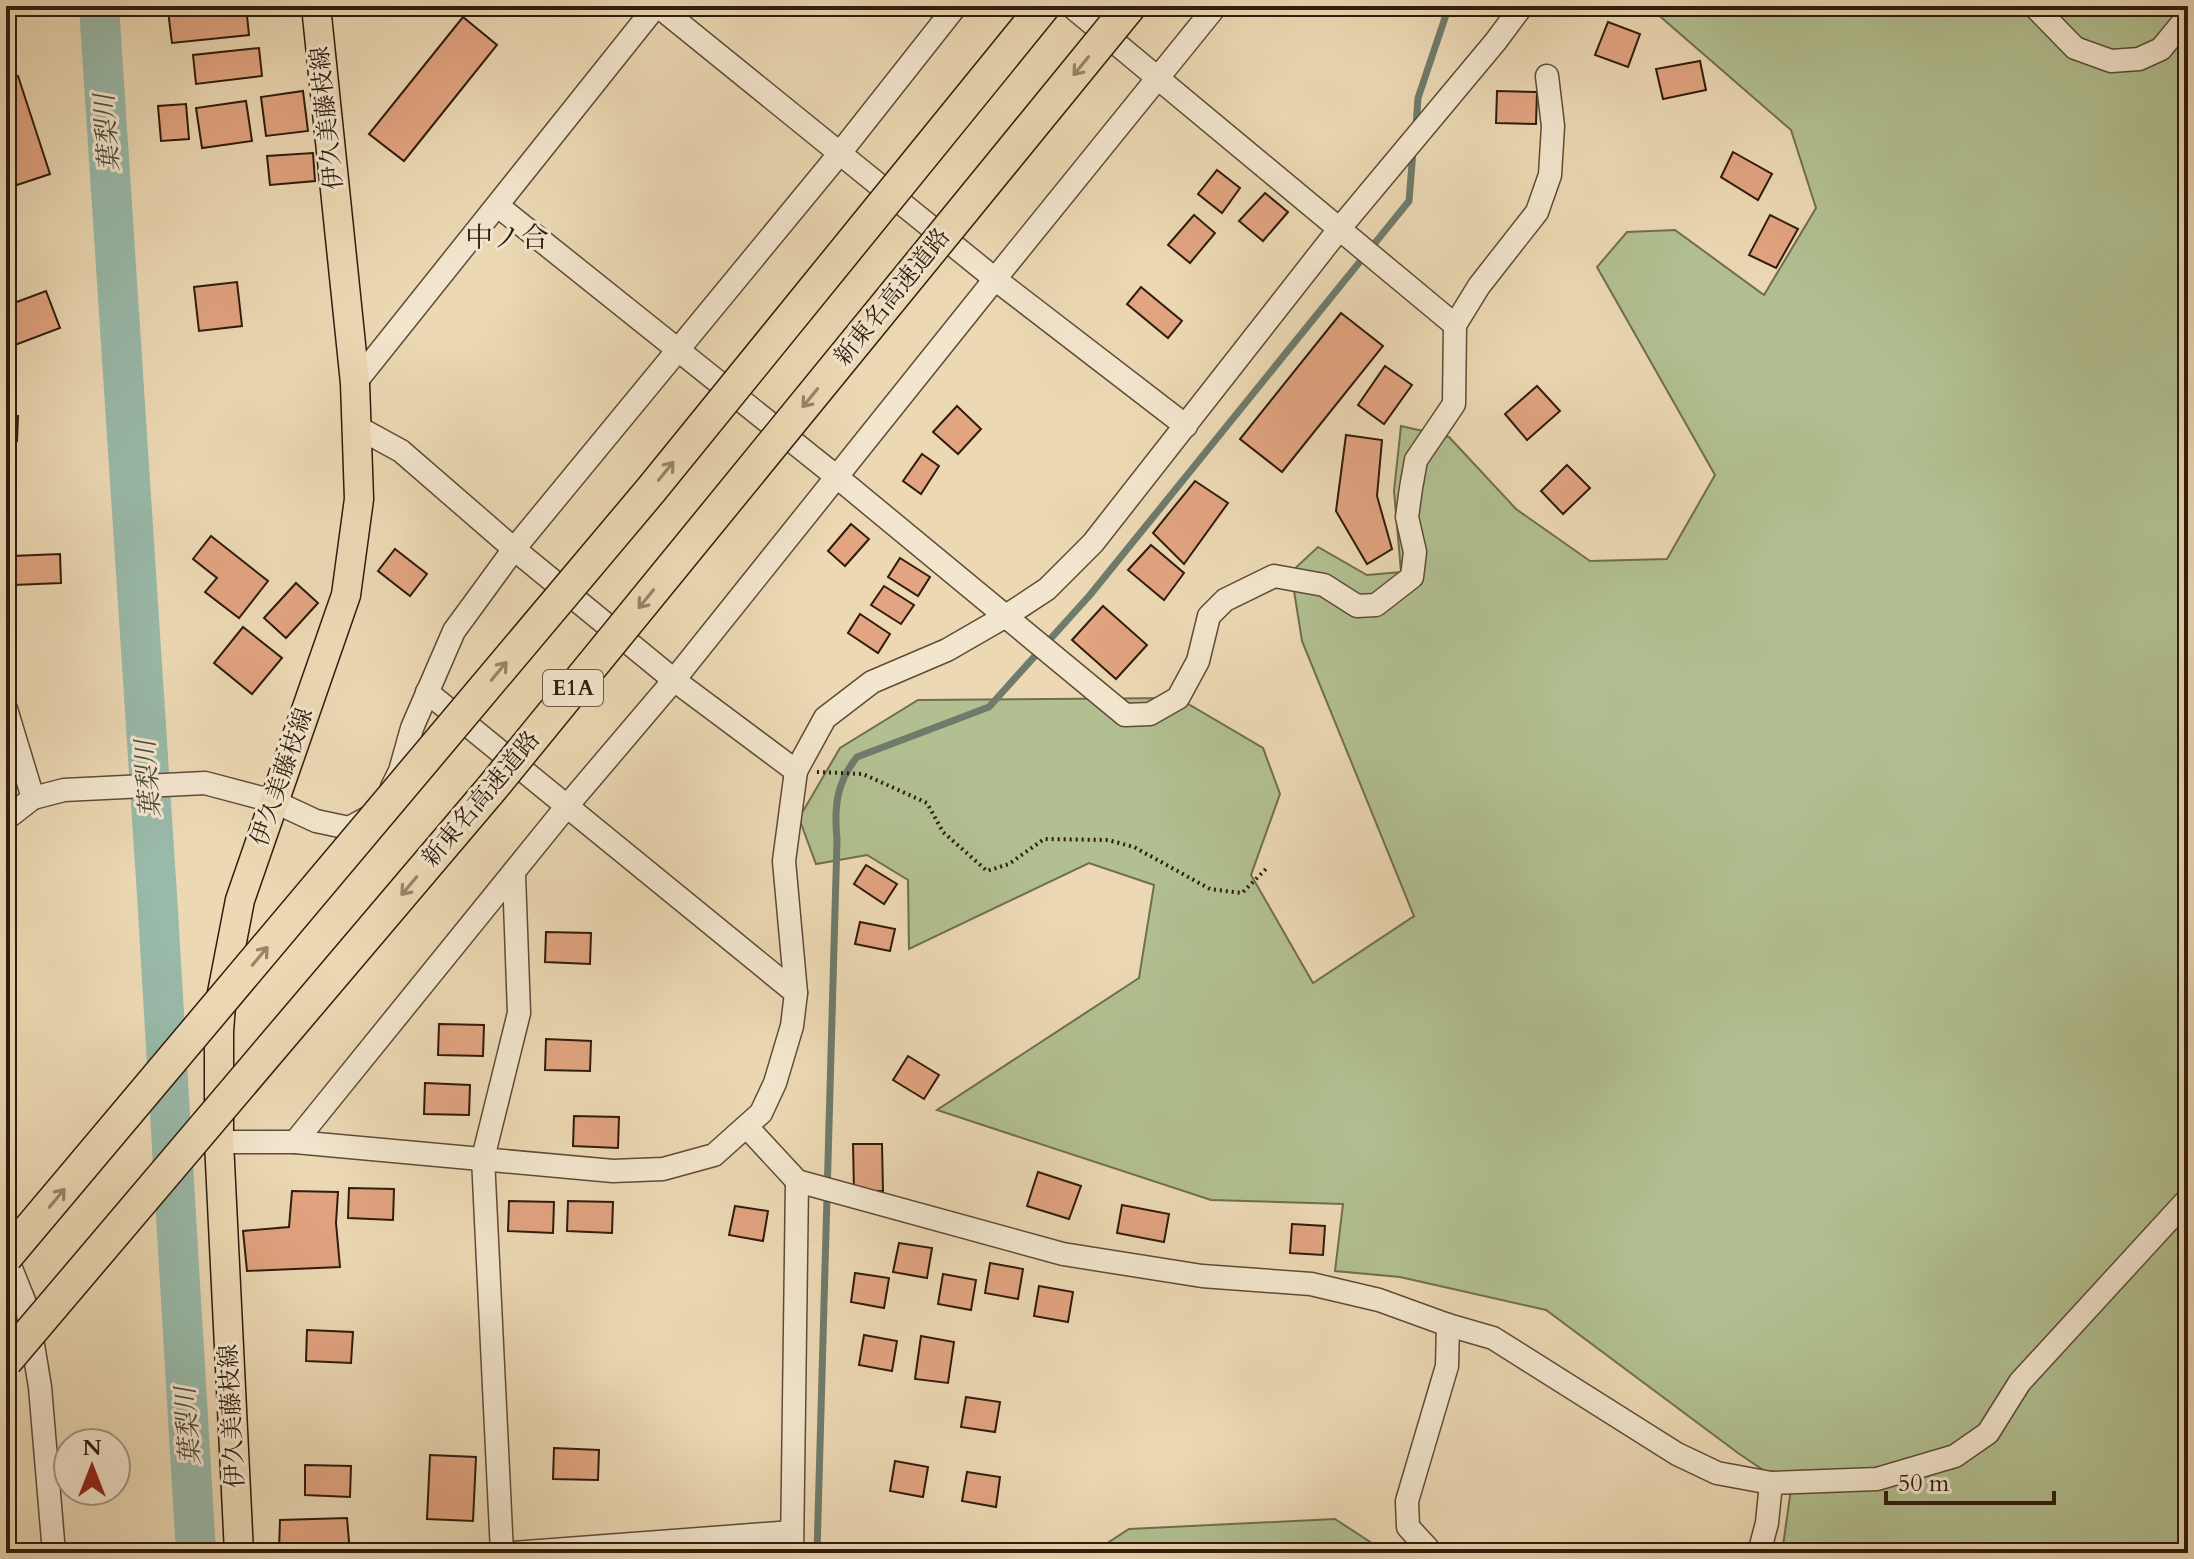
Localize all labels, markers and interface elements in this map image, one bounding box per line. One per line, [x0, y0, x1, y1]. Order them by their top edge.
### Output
street label: 伊久美藤枝線 [303, 45, 351, 191]
one-way arrow [1072, 56, 1090, 76]
water label: 葉梨川 [87, 90, 127, 173]
district label: 中ノ合 [465, 219, 549, 257]
street label: 新東名高速道路 [826, 221, 958, 373]
one-way arrow [801, 387, 819, 408]
one-way arrow [657, 462, 675, 482]
one-way arrow [637, 588, 655, 609]
one-way arrow [490, 661, 508, 682]
road number: E1A [543, 670, 603, 706]
street label: 伊久美藤枝線 [243, 704, 321, 850]
street label: 新東名高速道路 [414, 724, 548, 874]
water label: 葉梨川 [128, 736, 168, 819]
one-way arrow [400, 875, 418, 896]
one-way arrow [251, 946, 269, 966]
one-way arrow [48, 1188, 66, 1208]
street label: 伊久美藤枝線 [212, 1343, 252, 1489]
water label: 葉梨川 [168, 1383, 208, 1466]
north arrow [52, 1427, 132, 1507]
text: N [82, 1433, 102, 1463]
scale bar [1886, 1455, 2054, 1505]
text: 50 m [1898, 1467, 1950, 1500]

